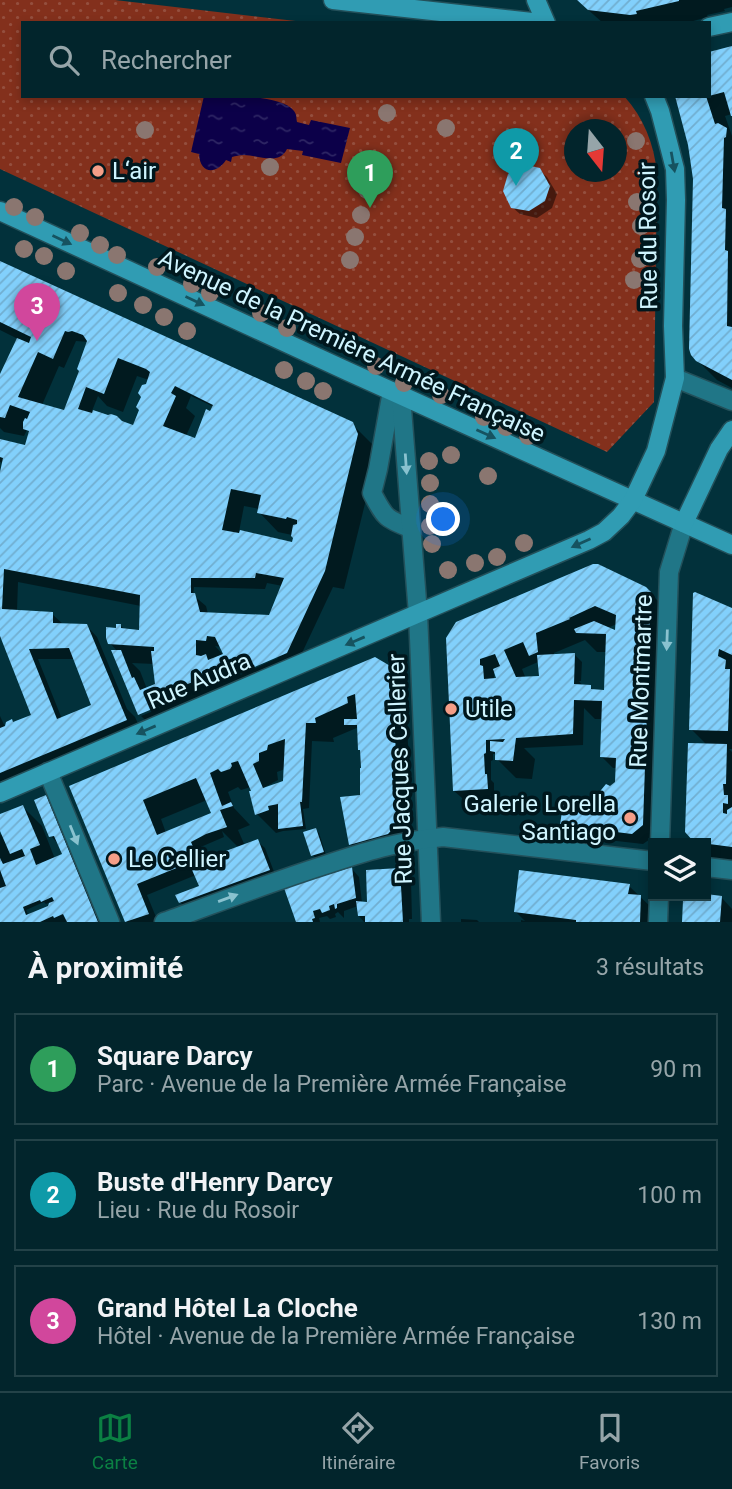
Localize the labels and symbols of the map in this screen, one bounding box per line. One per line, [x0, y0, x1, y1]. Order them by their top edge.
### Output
north arrow [564, 119, 627, 182]
pin: 2 [493, 128, 539, 186]
pin: 1 [347, 150, 393, 208]
one-way arrow [668, 151, 679, 173]
place label: L‘air [112, 157, 156, 185]
street label: Rue du Rosoir [633, 162, 663, 310]
marker: L‘air [90, 163, 106, 179]
one-way arrow [52, 234, 72, 246]
street label: Avenue de la Première Armée Française [154, 244, 550, 448]
pin: 3 [14, 283, 60, 341]
one-way arrow [185, 295, 205, 307]
one-way arrow [476, 428, 496, 440]
one-way arrow [401, 453, 412, 475]
your location [426, 502, 460, 536]
one-way arrow [571, 538, 592, 549]
street label: Rue Montmartre [624, 594, 658, 768]
one-way arrow [662, 629, 673, 651]
one-way arrow [344, 635, 365, 646]
street label: Rue Audra [143, 647, 255, 715]
street label: Rue Jacques Cellerier [382, 653, 418, 885]
place label: Utile [465, 695, 513, 723]
marker: Utile [443, 701, 459, 717]
one-way arrow [135, 725, 156, 736]
place label: Galerie Lorella Santiago [463, 790, 616, 846]
marker: Galerie Lorella Santiago [622, 810, 638, 826]
one-way arrow [69, 825, 80, 846]
place label: Le Cellier [128, 845, 226, 873]
marker: Le Cellier [106, 851, 122, 867]
one-way arrow [218, 893, 239, 904]

